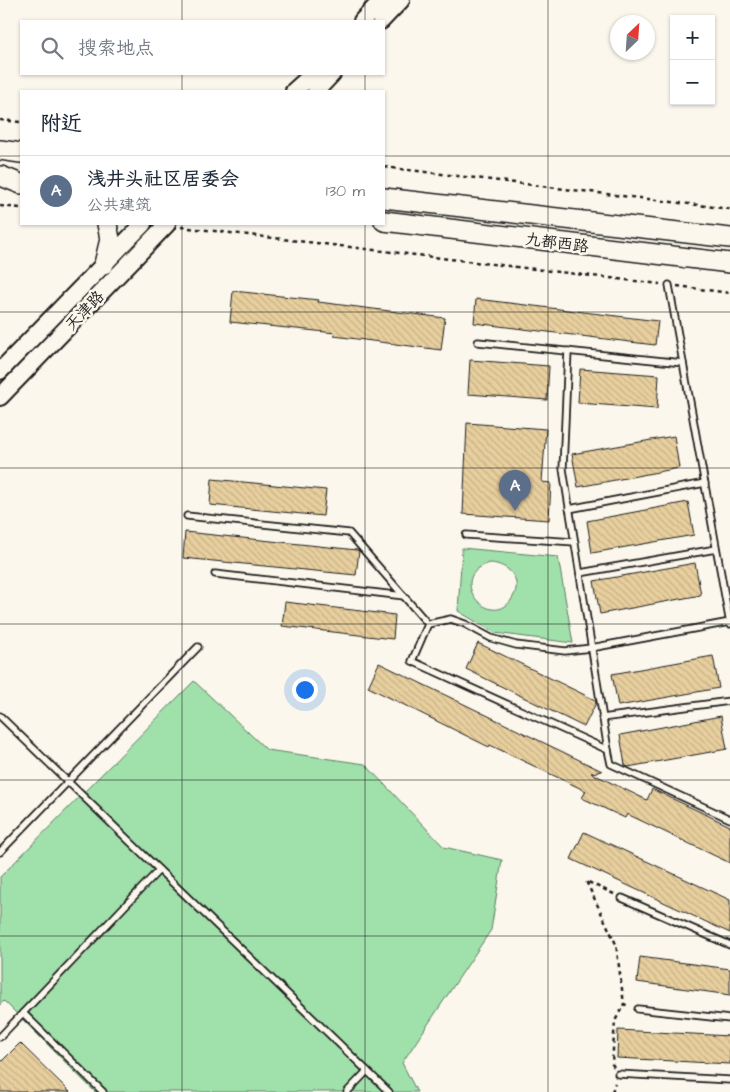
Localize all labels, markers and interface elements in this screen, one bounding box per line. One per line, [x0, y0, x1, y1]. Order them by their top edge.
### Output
north arrow [610, 15, 655, 60]
map controls [670, 15, 715, 105]
button: + [670, 15, 715, 60]
search box [20, 20, 385, 75]
icon: search [38, 34, 66, 62]
text: 搜索地点 [78, 35, 154, 62]
button: − [670, 60, 715, 105]
text: 附近 [40, 109, 82, 138]
text: 浅井头社区居委会 [87, 166, 239, 193]
text: A [51, 180, 61, 202]
text: 130 m [326, 180, 365, 202]
text: 公共建筑 [87, 194, 151, 216]
street label: 九都西路 [524, 228, 590, 258]
street label: 天津路 [60, 286, 109, 336]
pin: A [499, 470, 531, 511]
your location [292, 677, 318, 703]

